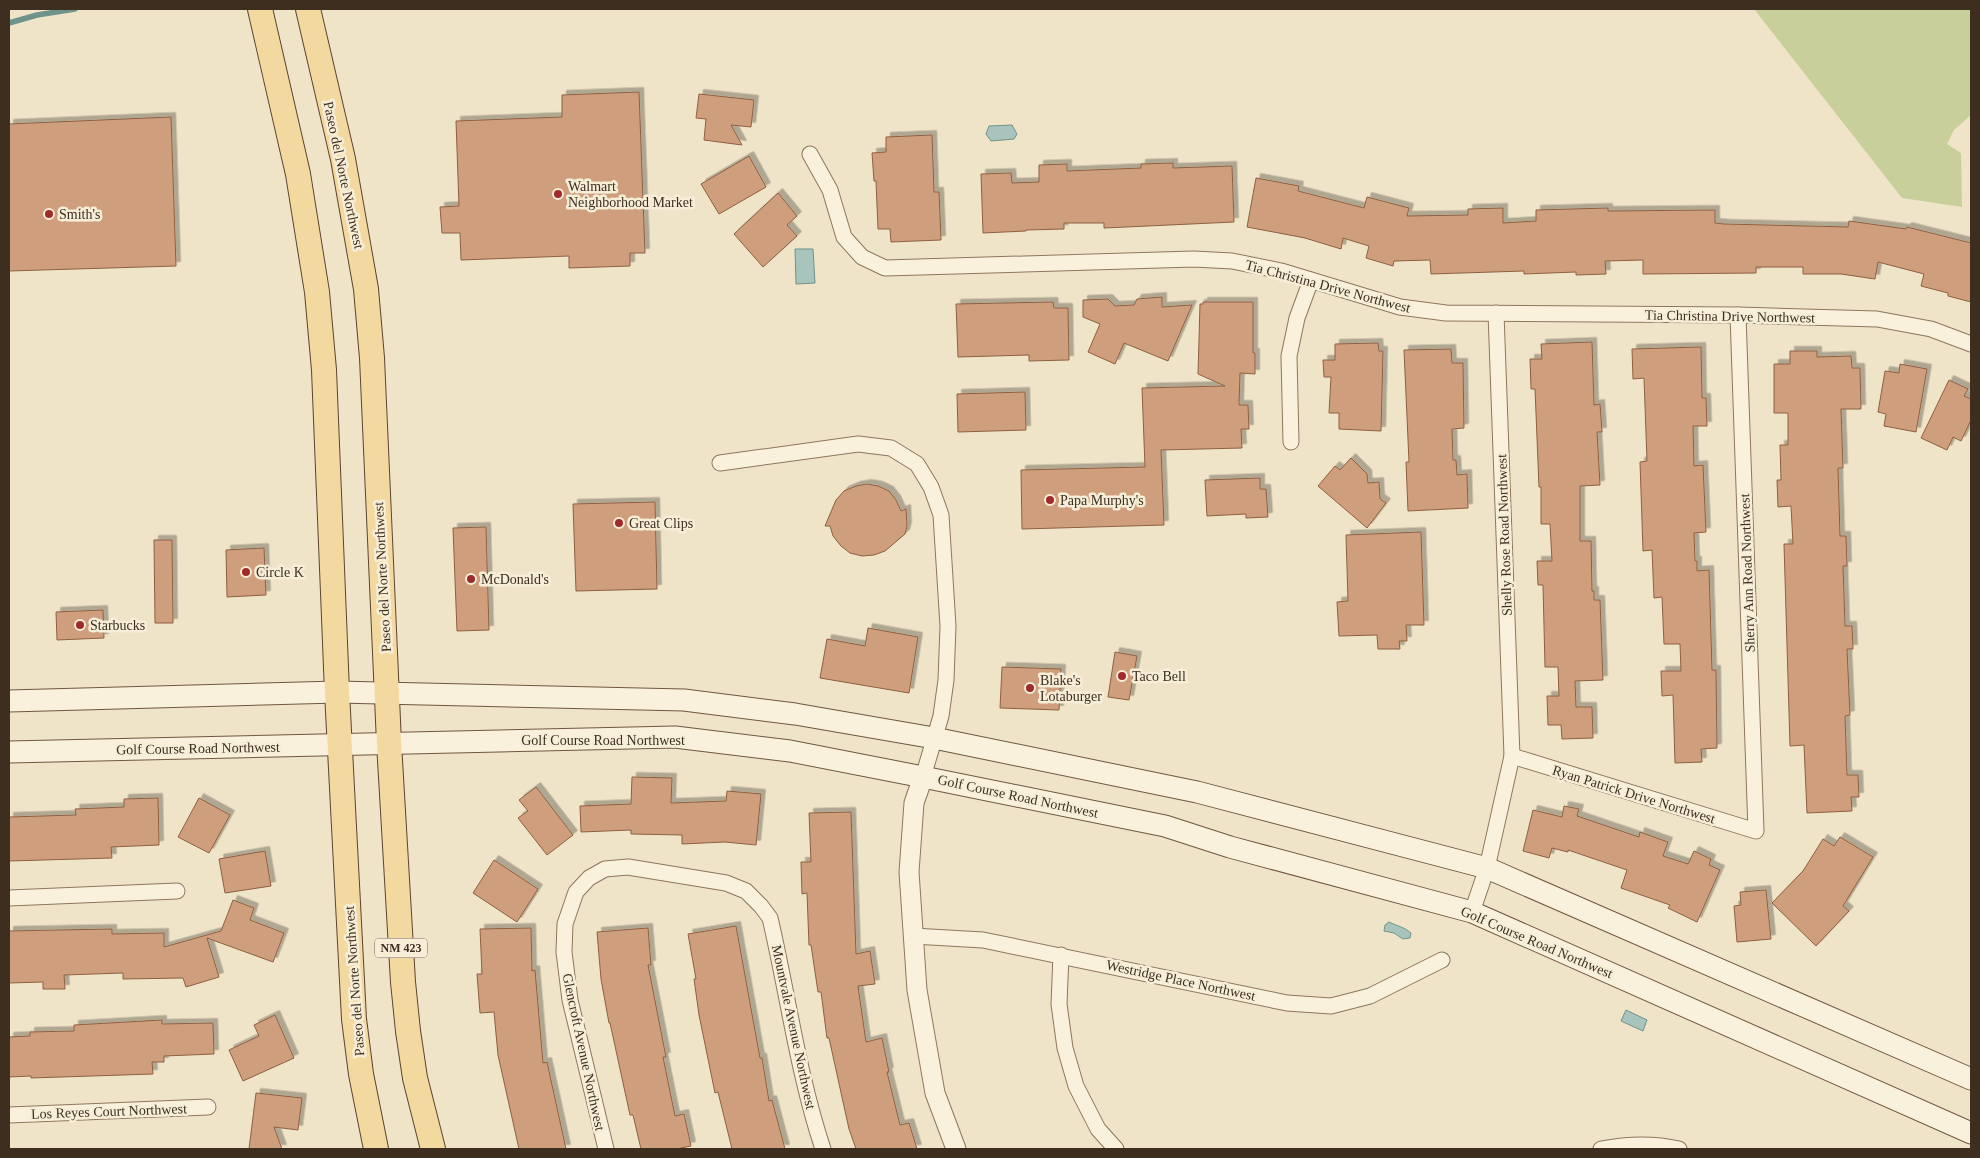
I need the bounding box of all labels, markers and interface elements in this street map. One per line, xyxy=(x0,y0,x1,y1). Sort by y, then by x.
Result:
street label: Paseo del Norte Northwest xyxy=(321,100,367,250)
place label: Walmart Neighborhood Market xyxy=(568,179,693,210)
marker: Walmart Neighborhood Market xyxy=(552,188,564,200)
place label: Smith's xyxy=(59,207,100,222)
marker: Smith's xyxy=(43,208,55,220)
street label: Tia Christina Drive Northwest xyxy=(1244,257,1412,316)
street label: Tia Christina Drive Northwest xyxy=(1645,308,1815,325)
street label: Shelly Rose Road Northwest xyxy=(1494,454,1515,616)
place label: Papa Murphy's xyxy=(1060,493,1144,508)
street label: Sherry Ann Road Northwest xyxy=(1737,493,1758,653)
marker: Papa Murphy's xyxy=(1044,494,1056,506)
street label: Paseo del Norte Northwest xyxy=(371,501,394,652)
place label: Great Clips xyxy=(629,516,693,531)
marker: Great Clips xyxy=(613,517,625,529)
place label: Circle K xyxy=(256,565,304,580)
marker: Circle K xyxy=(240,566,252,578)
place label: McDonald's xyxy=(481,572,549,587)
marker: McDonald's xyxy=(465,573,477,585)
place label: Starbucks xyxy=(90,618,145,633)
marker: Starbucks xyxy=(74,619,86,631)
place label: Taco Bell xyxy=(1132,669,1186,684)
marker: Taco Bell xyxy=(1116,670,1128,682)
place label: Blake's Lotaburger xyxy=(1040,673,1102,704)
marker: Blake's Lotaburger xyxy=(1024,682,1036,694)
street label: Golf Course Road Northwest xyxy=(521,733,685,748)
street label: Golf Course Road Northwest xyxy=(116,740,280,757)
street label: Ryan Patrick Drive Northwest xyxy=(1551,763,1717,826)
street label: Golf Course Road Northwest xyxy=(936,772,1100,821)
street label: Golf Course Road Northwest xyxy=(1459,904,1615,981)
street label: Paseo del Norte Northwest xyxy=(342,905,367,1057)
road number: NM 423 xyxy=(375,938,427,958)
street label: Mountvale Avenue Northwest xyxy=(769,944,818,1111)
street label: Westridge Place Northwest xyxy=(1105,957,1257,1004)
street label: Glencroft Avenue Northwest xyxy=(559,972,608,1132)
street label: Los Reyes Court Northwest xyxy=(31,1101,187,1122)

